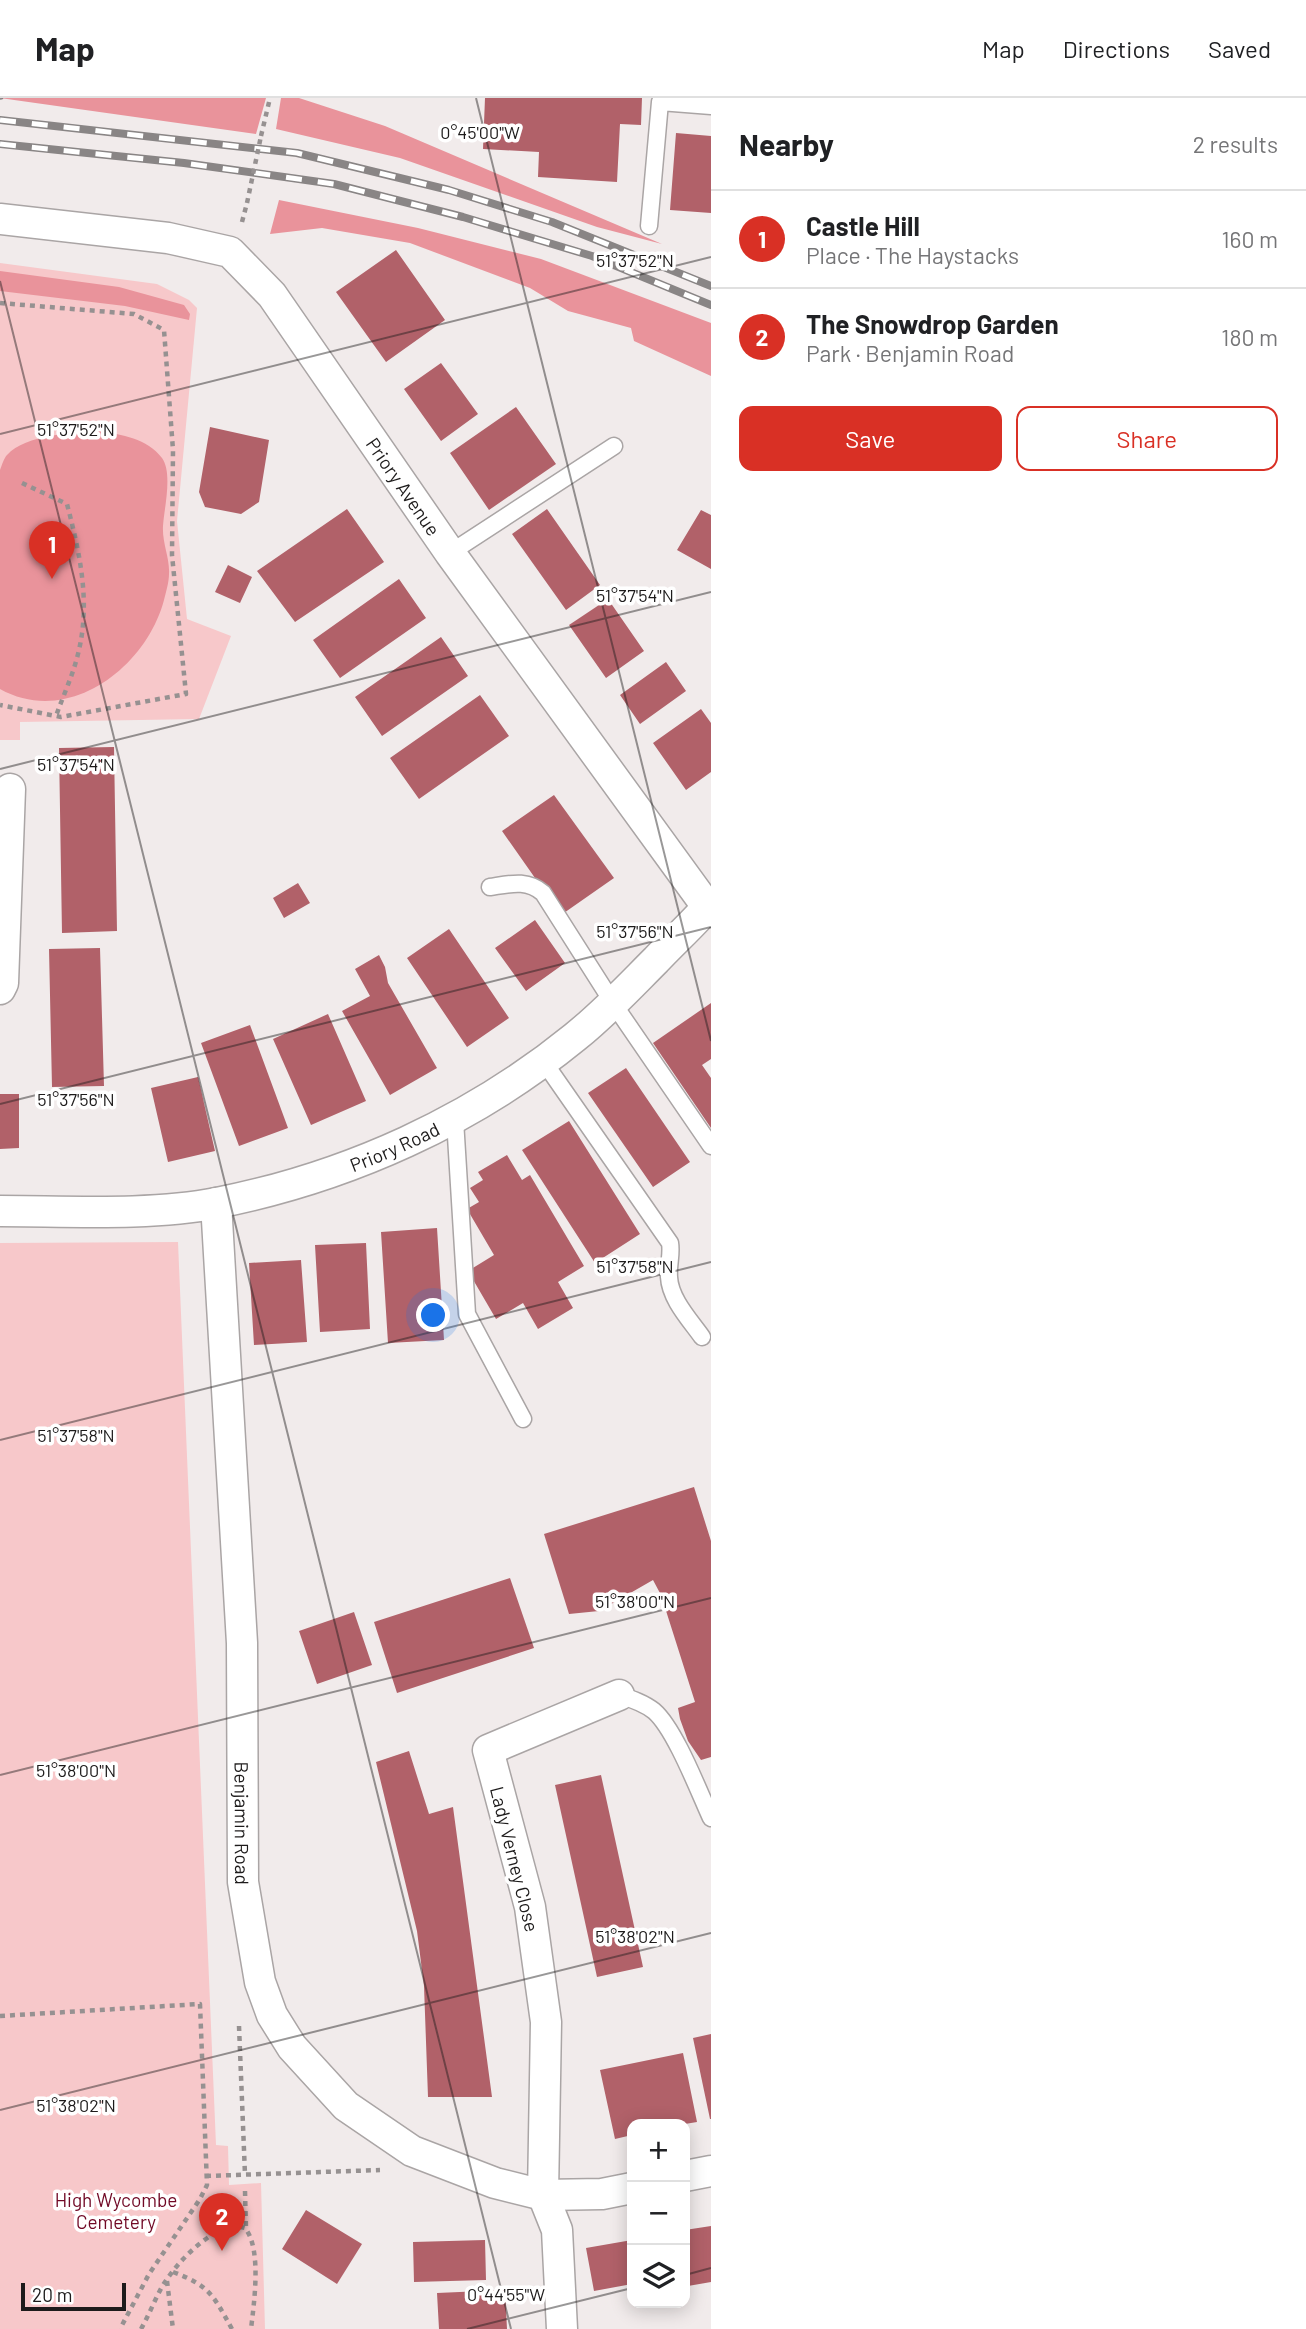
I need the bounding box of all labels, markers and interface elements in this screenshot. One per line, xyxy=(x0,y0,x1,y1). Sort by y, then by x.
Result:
text: Map xyxy=(35,28,95,68)
text: Map xyxy=(982,34,1025,63)
text: Directions xyxy=(1063,34,1170,63)
text: Saved xyxy=(1208,34,1271,63)
text: 0°45'00"W xyxy=(440,121,520,143)
text: Nearby xyxy=(739,126,834,162)
text: 2 results xyxy=(1193,130,1278,158)
text: Castle Hill xyxy=(806,210,920,241)
text: 1 xyxy=(758,225,766,253)
text: 160 m xyxy=(1221,225,1278,253)
text: Place · The Haystacks xyxy=(806,241,1019,269)
text: 51°37'52"N xyxy=(596,249,674,271)
text: The Snowdrop Garden xyxy=(806,308,1059,339)
text: 2 xyxy=(756,323,768,351)
text: 180 m xyxy=(1221,323,1278,351)
text: Park · Benjamin Road xyxy=(806,339,1014,367)
button: Save xyxy=(739,406,1002,471)
button: Share xyxy=(1016,406,1278,471)
text: 51°37'52"N xyxy=(37,418,115,440)
street label: Priory Avenue xyxy=(362,433,446,540)
pin: 1 xyxy=(29,521,75,579)
text: 51°37'54"N xyxy=(596,584,674,606)
text: 51°37'54"N xyxy=(37,753,115,775)
text: 51°37'56"N xyxy=(596,920,674,942)
text: 51°37'56"N xyxy=(37,1088,115,1110)
street label: Priory Road xyxy=(346,1116,443,1176)
text: 51°37'58"N xyxy=(596,1255,674,1277)
your location xyxy=(416,1298,450,1332)
text: 51°37'58"N xyxy=(37,1424,115,1446)
text: 51°38'00"N xyxy=(595,1590,675,1612)
text: 51°38'00"N xyxy=(36,1759,116,1781)
street label: Benjamin Road xyxy=(231,1762,255,1885)
street label: Lady Verney Close xyxy=(486,1784,544,1934)
text: 51°38'02"N xyxy=(595,1925,675,1947)
text: 51°38'02"N xyxy=(36,2094,116,2116)
map controls xyxy=(627,2119,690,2308)
button: + xyxy=(627,2119,690,2182)
button: − xyxy=(627,2182,690,2245)
park label: High Wycombe Cemetery xyxy=(55,2188,177,2233)
pin: 2 xyxy=(199,2193,245,2251)
button: layers xyxy=(627,2245,690,2308)
scale bar xyxy=(21,2280,126,2312)
text: 20 m xyxy=(32,2283,72,2306)
text: 0°44'55"W xyxy=(467,2283,545,2305)

